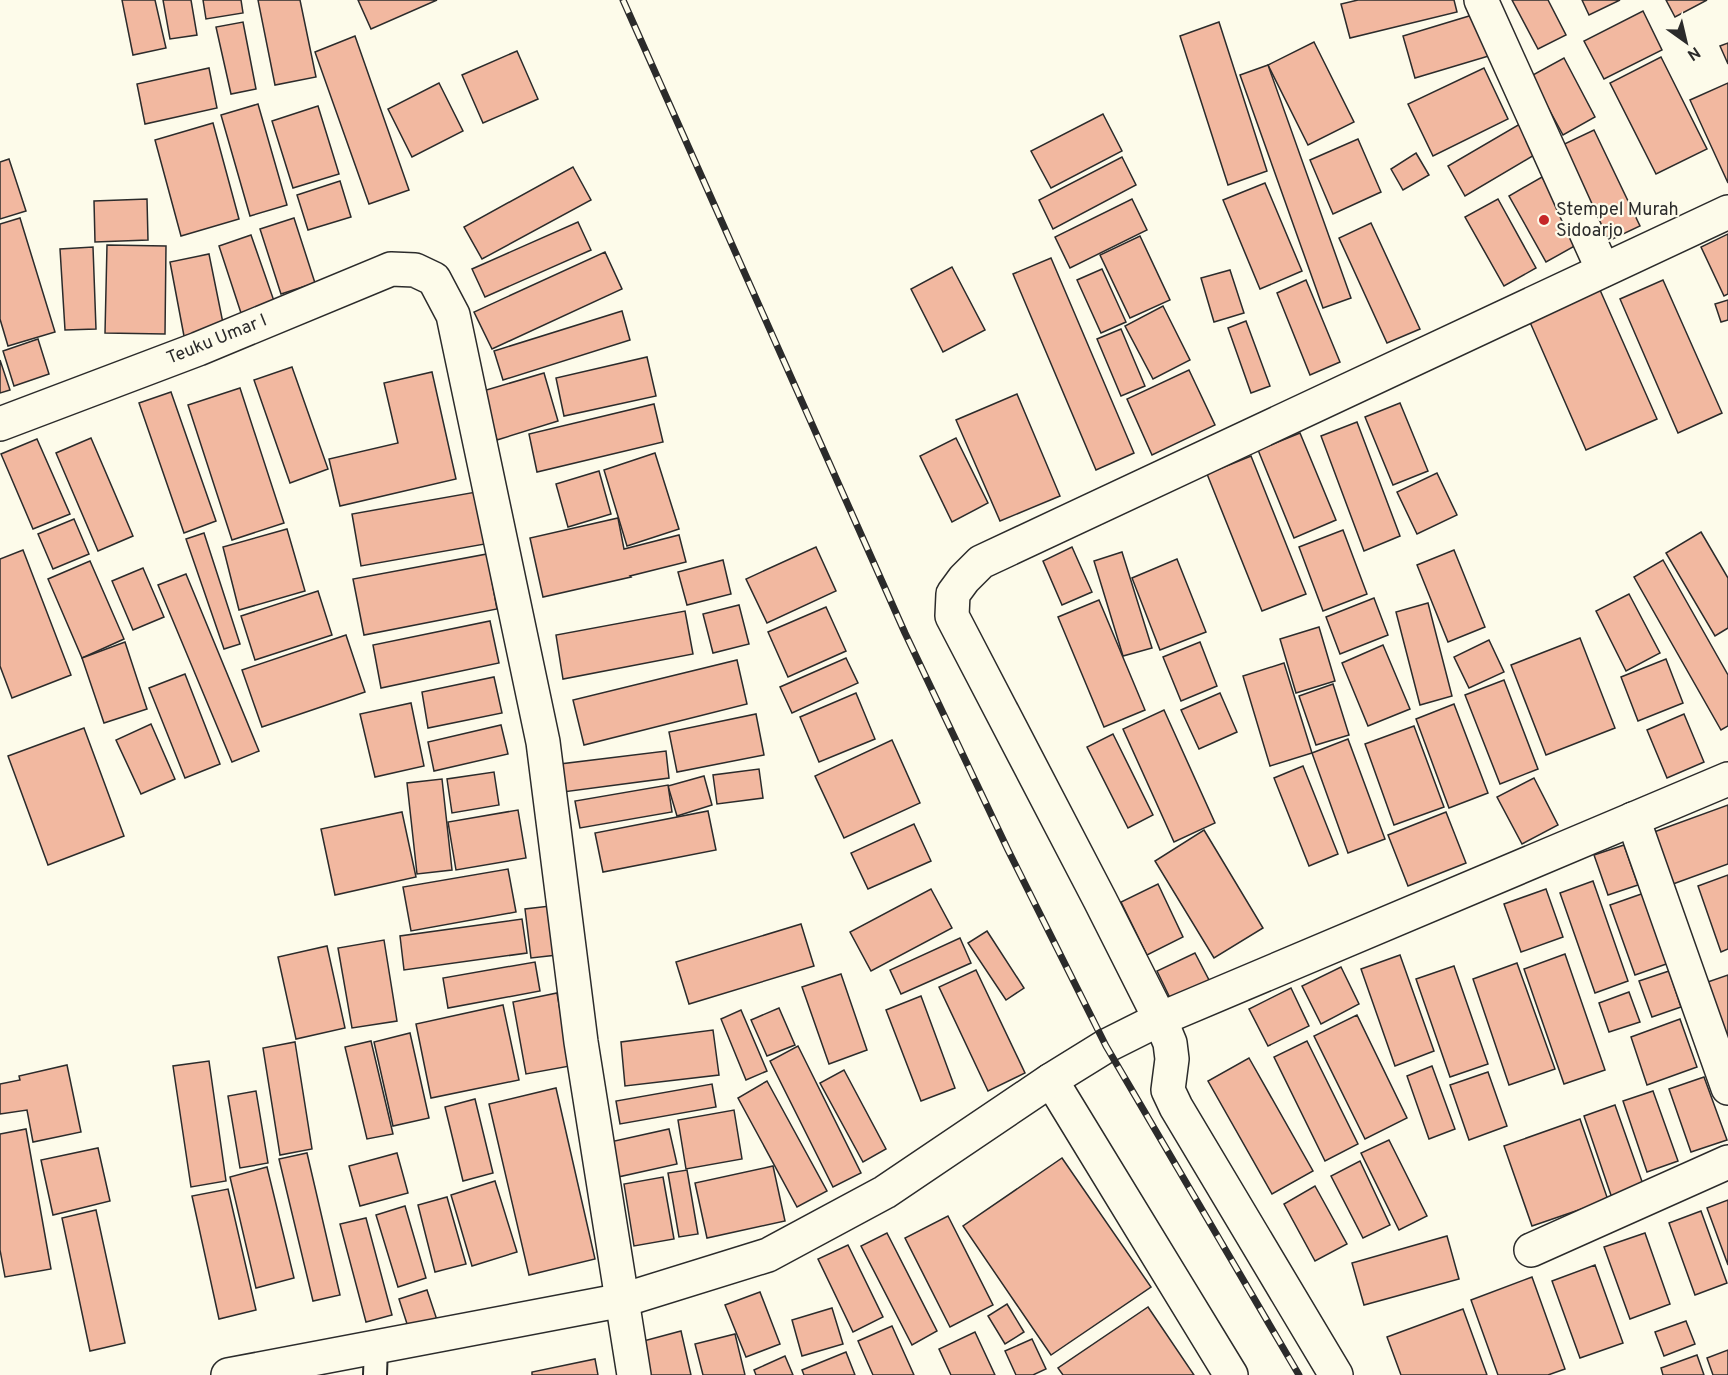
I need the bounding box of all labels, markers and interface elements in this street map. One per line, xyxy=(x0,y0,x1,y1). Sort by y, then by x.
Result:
north arrow xyxy=(1656,12,1716,72)
text: N xyxy=(1683,41,1704,64)
place label: Stempel Murah Sidoarjo xyxy=(1556,199,1679,243)
marker: Stempel Murah Sidoarjo xyxy=(1537,213,1551,227)
street label: Teuku Umar I xyxy=(163,309,271,371)

